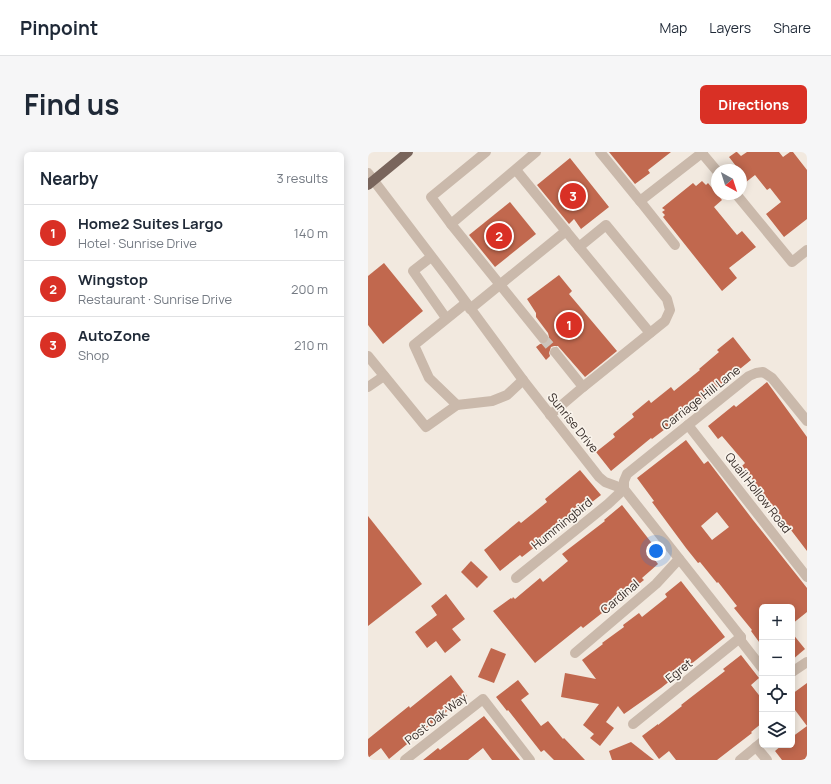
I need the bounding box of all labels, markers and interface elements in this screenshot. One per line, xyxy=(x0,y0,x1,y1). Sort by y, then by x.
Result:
text: Pinpoint xyxy=(20,15,98,41)
text: Map xyxy=(659,18,687,37)
text: Layers xyxy=(709,18,751,37)
text: Share xyxy=(773,18,811,37)
text: Find us xyxy=(24,85,119,123)
button: Directions xyxy=(700,85,807,124)
north arrow xyxy=(711,164,747,200)
text: Nearby xyxy=(40,167,98,190)
text: 3 results xyxy=(276,169,328,187)
pin: 3 xyxy=(560,181,586,211)
text: Home2 Suites Largo xyxy=(78,213,223,234)
pin: 2 xyxy=(486,221,512,251)
text: 1 xyxy=(50,224,56,242)
text: 140 m xyxy=(294,224,328,242)
text: Hotel · Sunrise Drive xyxy=(78,234,197,252)
text: Wingstop xyxy=(78,269,148,290)
text: 2 xyxy=(49,280,57,298)
text: 200 m xyxy=(291,280,328,298)
text: Restaurant · Sunrise Drive xyxy=(78,290,232,308)
pin: 1 xyxy=(556,310,582,340)
text: AutoZone xyxy=(78,325,150,346)
text: 3 xyxy=(49,336,57,354)
text: 210 m xyxy=(294,336,328,354)
text: Shop xyxy=(78,346,109,364)
street label: Carriage Hill Lane xyxy=(658,361,744,434)
street label: Sunrise Drive xyxy=(544,389,603,456)
street label: Quail Hollow Road xyxy=(721,449,795,537)
street label: Hummingbird xyxy=(528,494,596,553)
your location xyxy=(646,541,666,561)
street label: Cardinal xyxy=(597,575,643,618)
map controls xyxy=(759,604,795,748)
button: + xyxy=(759,604,795,640)
button: − xyxy=(759,640,795,676)
street label: Egret xyxy=(662,655,696,687)
button: locate xyxy=(759,676,795,712)
street label: Post Oak Way xyxy=(401,688,471,748)
button: layers xyxy=(759,712,795,748)

